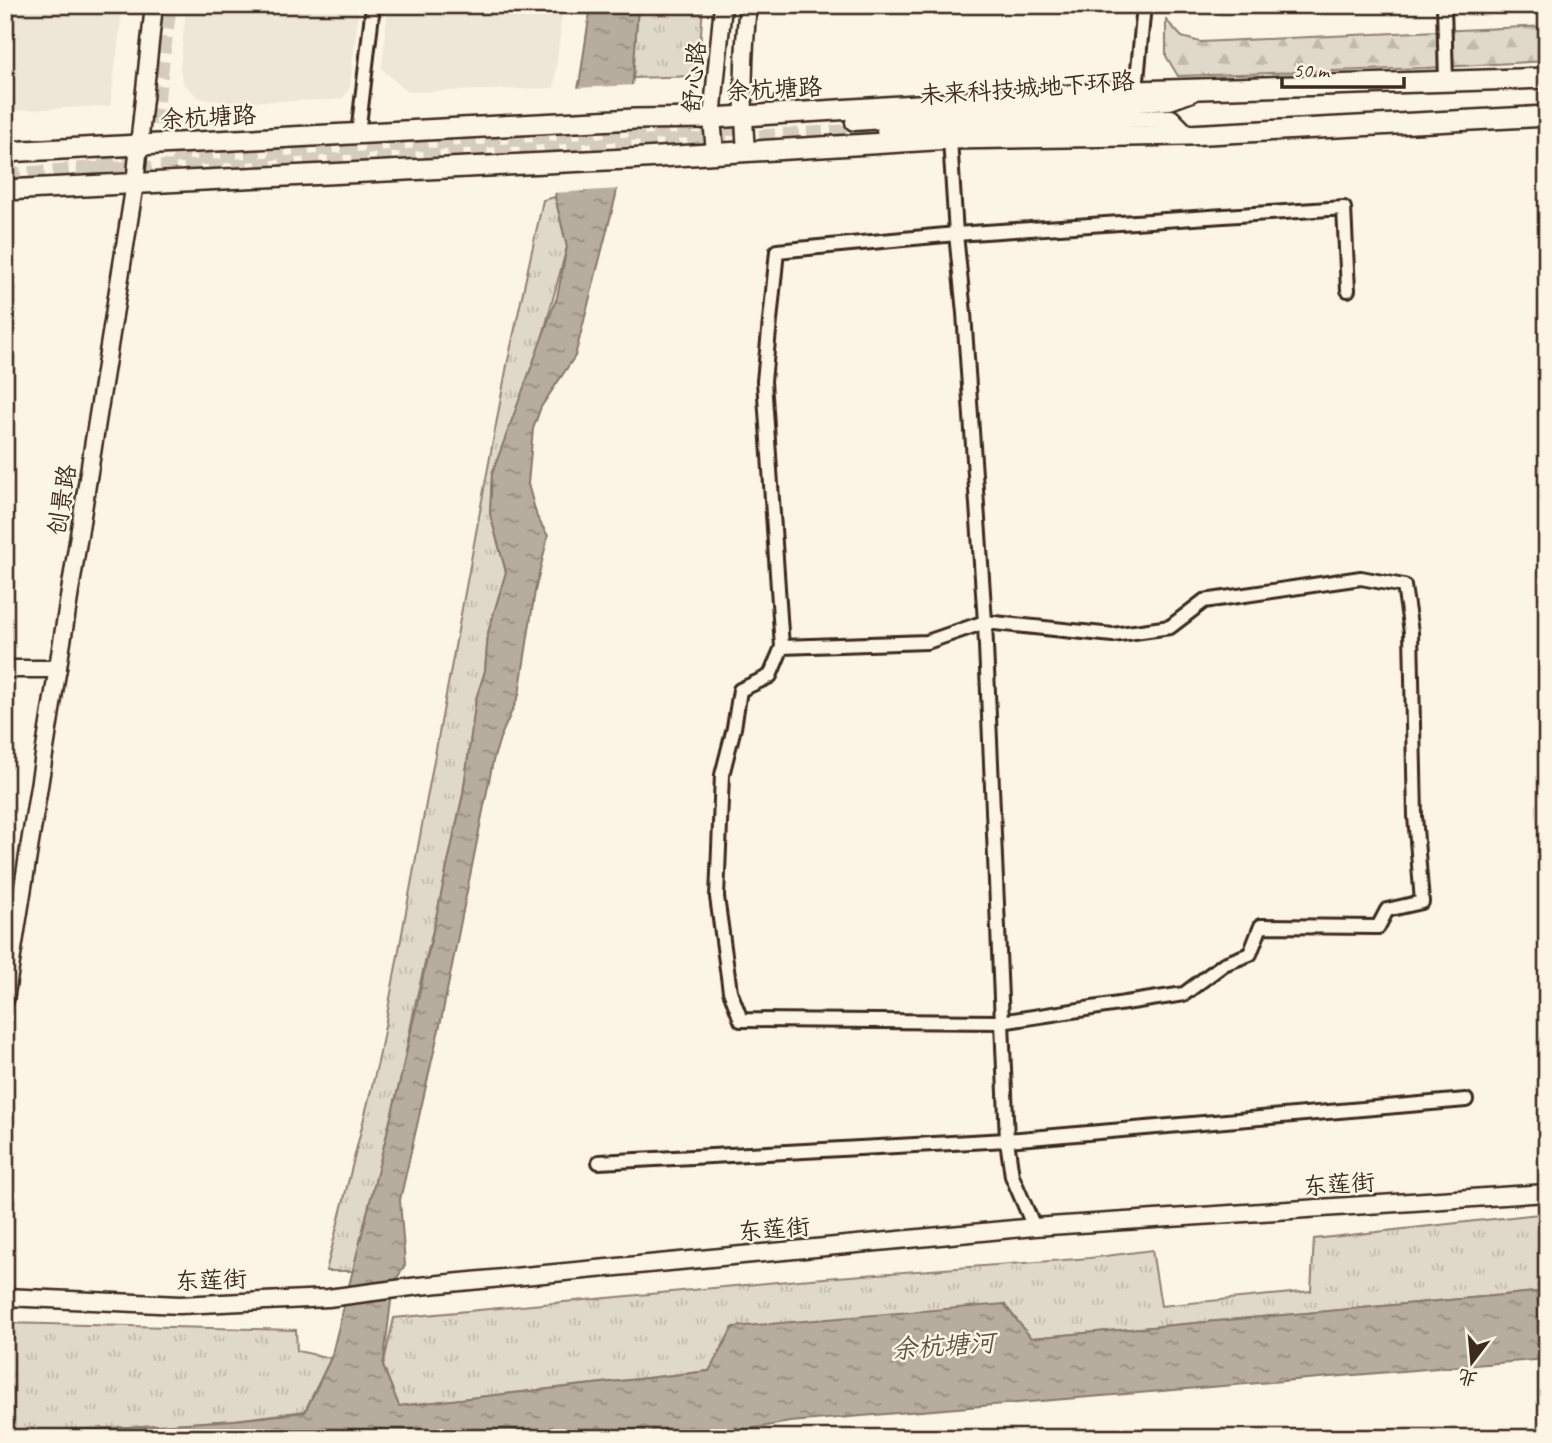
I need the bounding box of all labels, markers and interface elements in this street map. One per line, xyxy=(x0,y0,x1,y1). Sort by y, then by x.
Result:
street label: 舒心路 xyxy=(676,40,712,114)
scale bar xyxy=(1282,46,1405,90)
text: 50 m xyxy=(1293,57,1331,83)
street label: 未来科技城地下环路 xyxy=(918,66,1136,110)
street label: 余杭塘路 xyxy=(725,72,823,106)
street label: 余杭塘路 xyxy=(159,100,257,134)
street label: 创景路 xyxy=(42,462,82,538)
street label: 东莲街 xyxy=(1302,1167,1376,1201)
street label: 东莲街 xyxy=(737,1211,811,1247)
street label: 东莲街 xyxy=(174,1264,248,1296)
water label: 余杭塘河 xyxy=(890,1326,1000,1366)
north arrow xyxy=(1436,1328,1506,1398)
text: 北 xyxy=(1455,1363,1480,1392)

